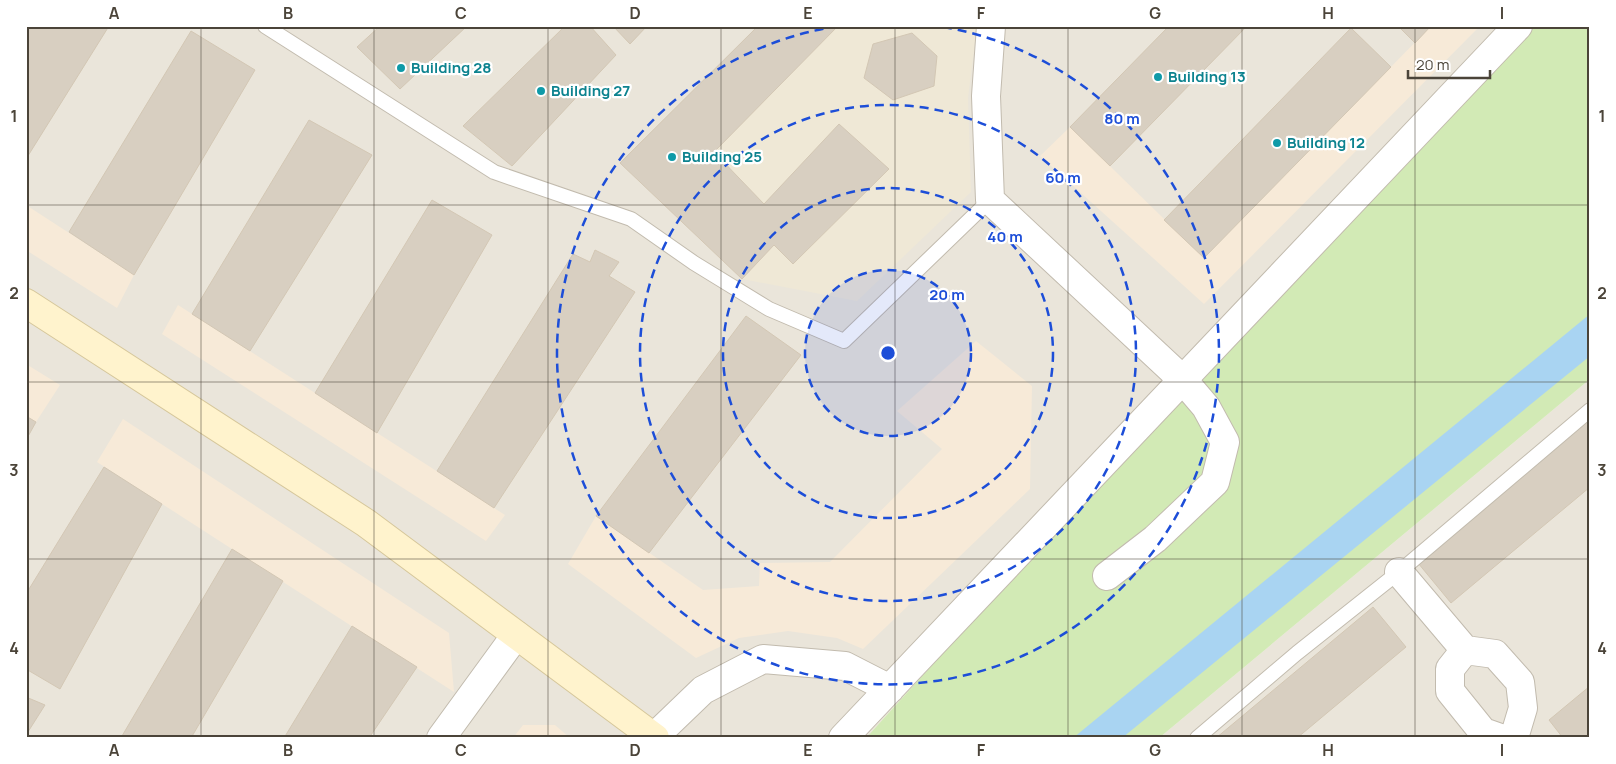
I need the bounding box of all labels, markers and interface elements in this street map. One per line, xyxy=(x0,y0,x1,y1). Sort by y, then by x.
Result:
text: A xyxy=(109,2,120,24)
text: B xyxy=(283,2,293,24)
text: C xyxy=(455,2,467,24)
text: D xyxy=(629,2,641,24)
text: E xyxy=(803,2,813,24)
text: F xyxy=(977,2,986,24)
text: G xyxy=(1149,2,1161,24)
text: H xyxy=(1322,2,1334,24)
text: I xyxy=(1500,2,1504,24)
scale bar xyxy=(1408,48,1491,80)
text: 20 m xyxy=(1416,54,1449,75)
place label: Building 28 xyxy=(411,57,491,78)
marker: Building 28 xyxy=(395,62,407,74)
place label: Building 13 xyxy=(1168,66,1246,87)
marker: Building 13 xyxy=(1152,71,1164,83)
place label: Building 27 xyxy=(551,80,630,101)
marker: Building 27 xyxy=(535,85,547,97)
text: 1 xyxy=(10,105,18,127)
text: 1 xyxy=(1598,105,1606,127)
text: 80 m xyxy=(1104,108,1140,129)
place label: Building 12 xyxy=(1287,132,1365,153)
marker: Building 12 xyxy=(1271,137,1283,149)
place label: Building 25 xyxy=(682,146,762,167)
marker: Building 25 xyxy=(666,151,678,163)
text: 60 m xyxy=(1045,167,1081,188)
text: 40 m xyxy=(987,226,1023,247)
text: 2 xyxy=(9,282,19,304)
text: 2 xyxy=(1597,282,1607,304)
text: 20 m xyxy=(929,284,965,305)
centre of rings xyxy=(879,344,897,362)
text: 3 xyxy=(9,459,19,481)
text: 3 xyxy=(1597,459,1607,481)
text: 4 xyxy=(9,637,19,659)
text: 4 xyxy=(1597,637,1607,659)
text: A xyxy=(109,739,120,761)
text: B xyxy=(283,739,293,761)
text: C xyxy=(455,739,467,761)
text: D xyxy=(629,739,641,761)
text: E xyxy=(803,739,813,761)
text: F xyxy=(977,739,986,761)
text: G xyxy=(1149,739,1161,761)
text: H xyxy=(1322,739,1334,761)
text: I xyxy=(1500,739,1504,761)

